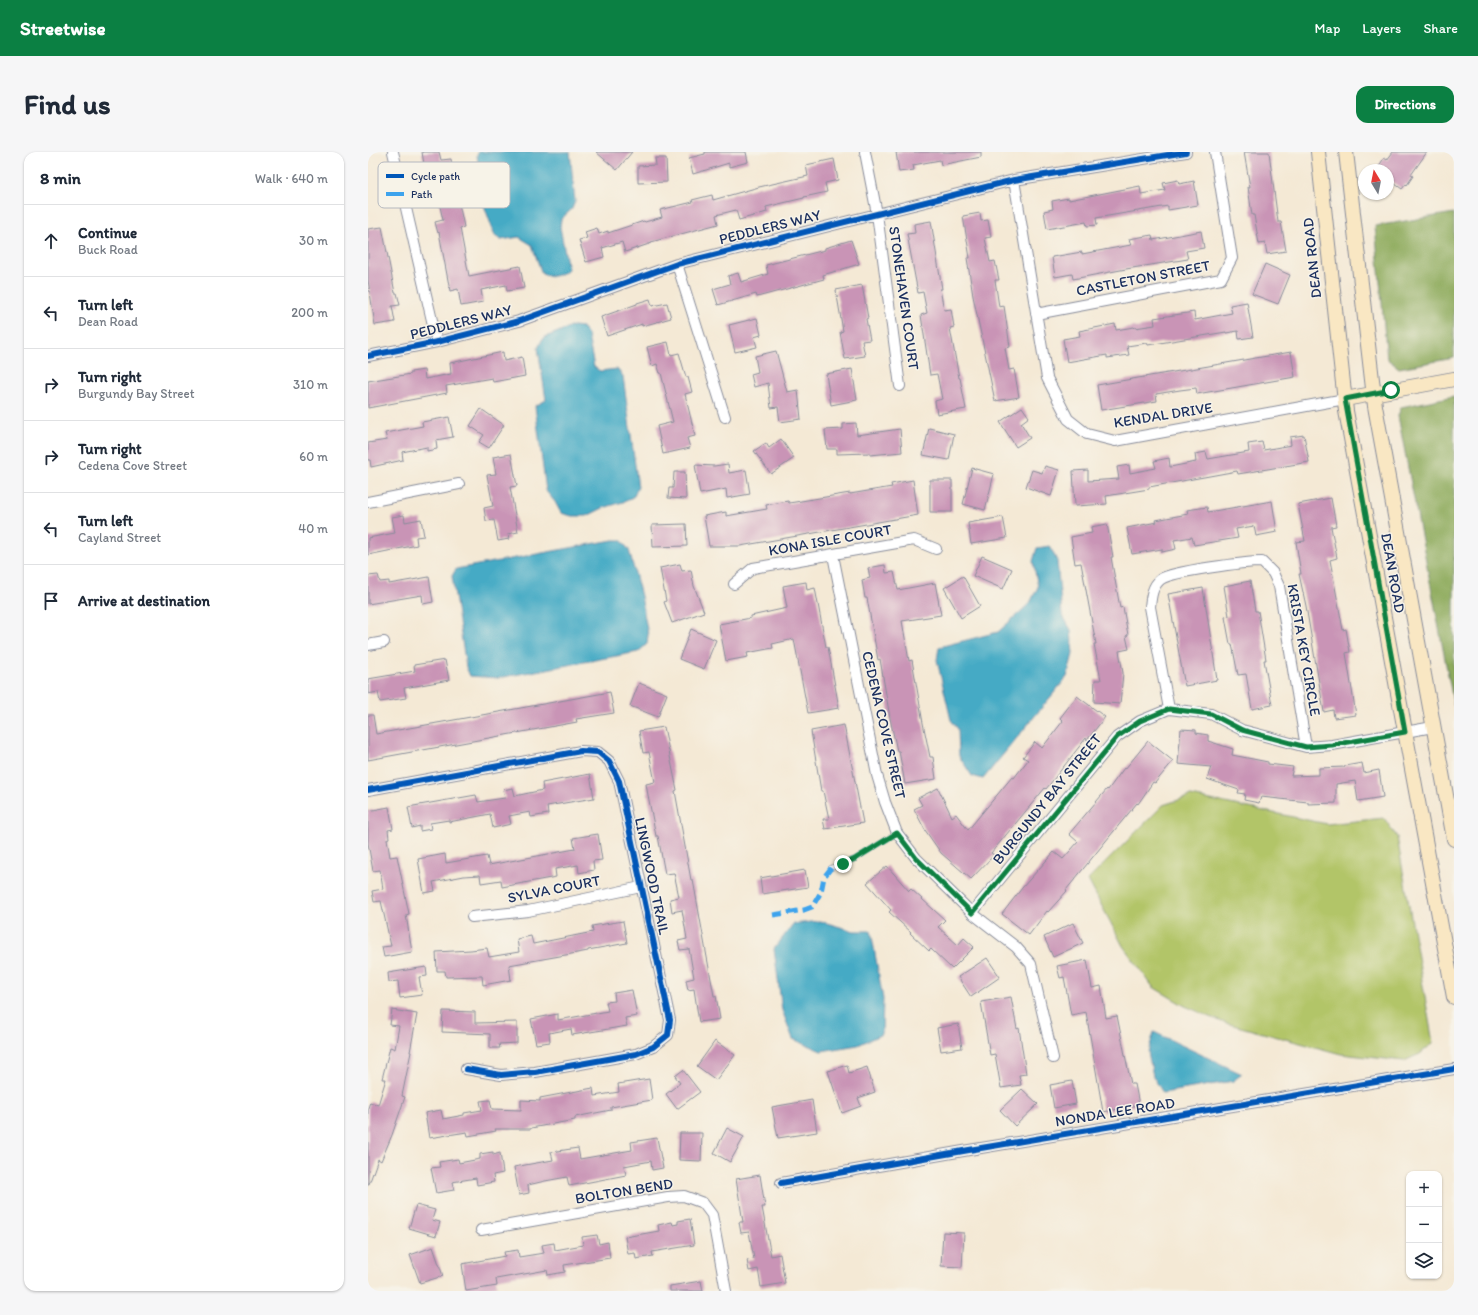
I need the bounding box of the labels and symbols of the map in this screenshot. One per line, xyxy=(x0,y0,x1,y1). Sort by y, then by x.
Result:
legend xyxy=(378,162,510,208)
north arrow xyxy=(1358,164,1394,200)
text: Cycle path xyxy=(411,170,460,183)
text: Path xyxy=(411,188,433,201)
street label: PEDDLERS WAY xyxy=(717,206,823,248)
street label: DEAN ROAD xyxy=(1299,217,1325,299)
street label: STONEHAVEN COURT xyxy=(885,225,923,372)
street label: CASTLETON STREET xyxy=(1075,256,1212,300)
street label: PEDDLERS WAY xyxy=(408,301,514,343)
route start xyxy=(1382,381,1400,399)
street label: KENDAL DRIVE xyxy=(1112,398,1214,432)
street label: KONA ISLE COURT xyxy=(767,520,894,560)
street label: DEAN ROAD xyxy=(1377,532,1409,614)
street label: KRISTA KEY CIRCLE xyxy=(1283,582,1325,718)
street label: CEDENA COVE STREET xyxy=(858,649,910,801)
street label: BURGUNDY BAY STREET xyxy=(989,729,1106,868)
street label: LINGWOOD TRAIL xyxy=(631,816,673,937)
route end xyxy=(834,855,852,873)
street label: SYLVA COURT xyxy=(506,871,602,907)
street label: NONDA LEE ROAD xyxy=(1054,1094,1176,1130)
street label: BOLTON BEND xyxy=(574,1174,674,1208)

